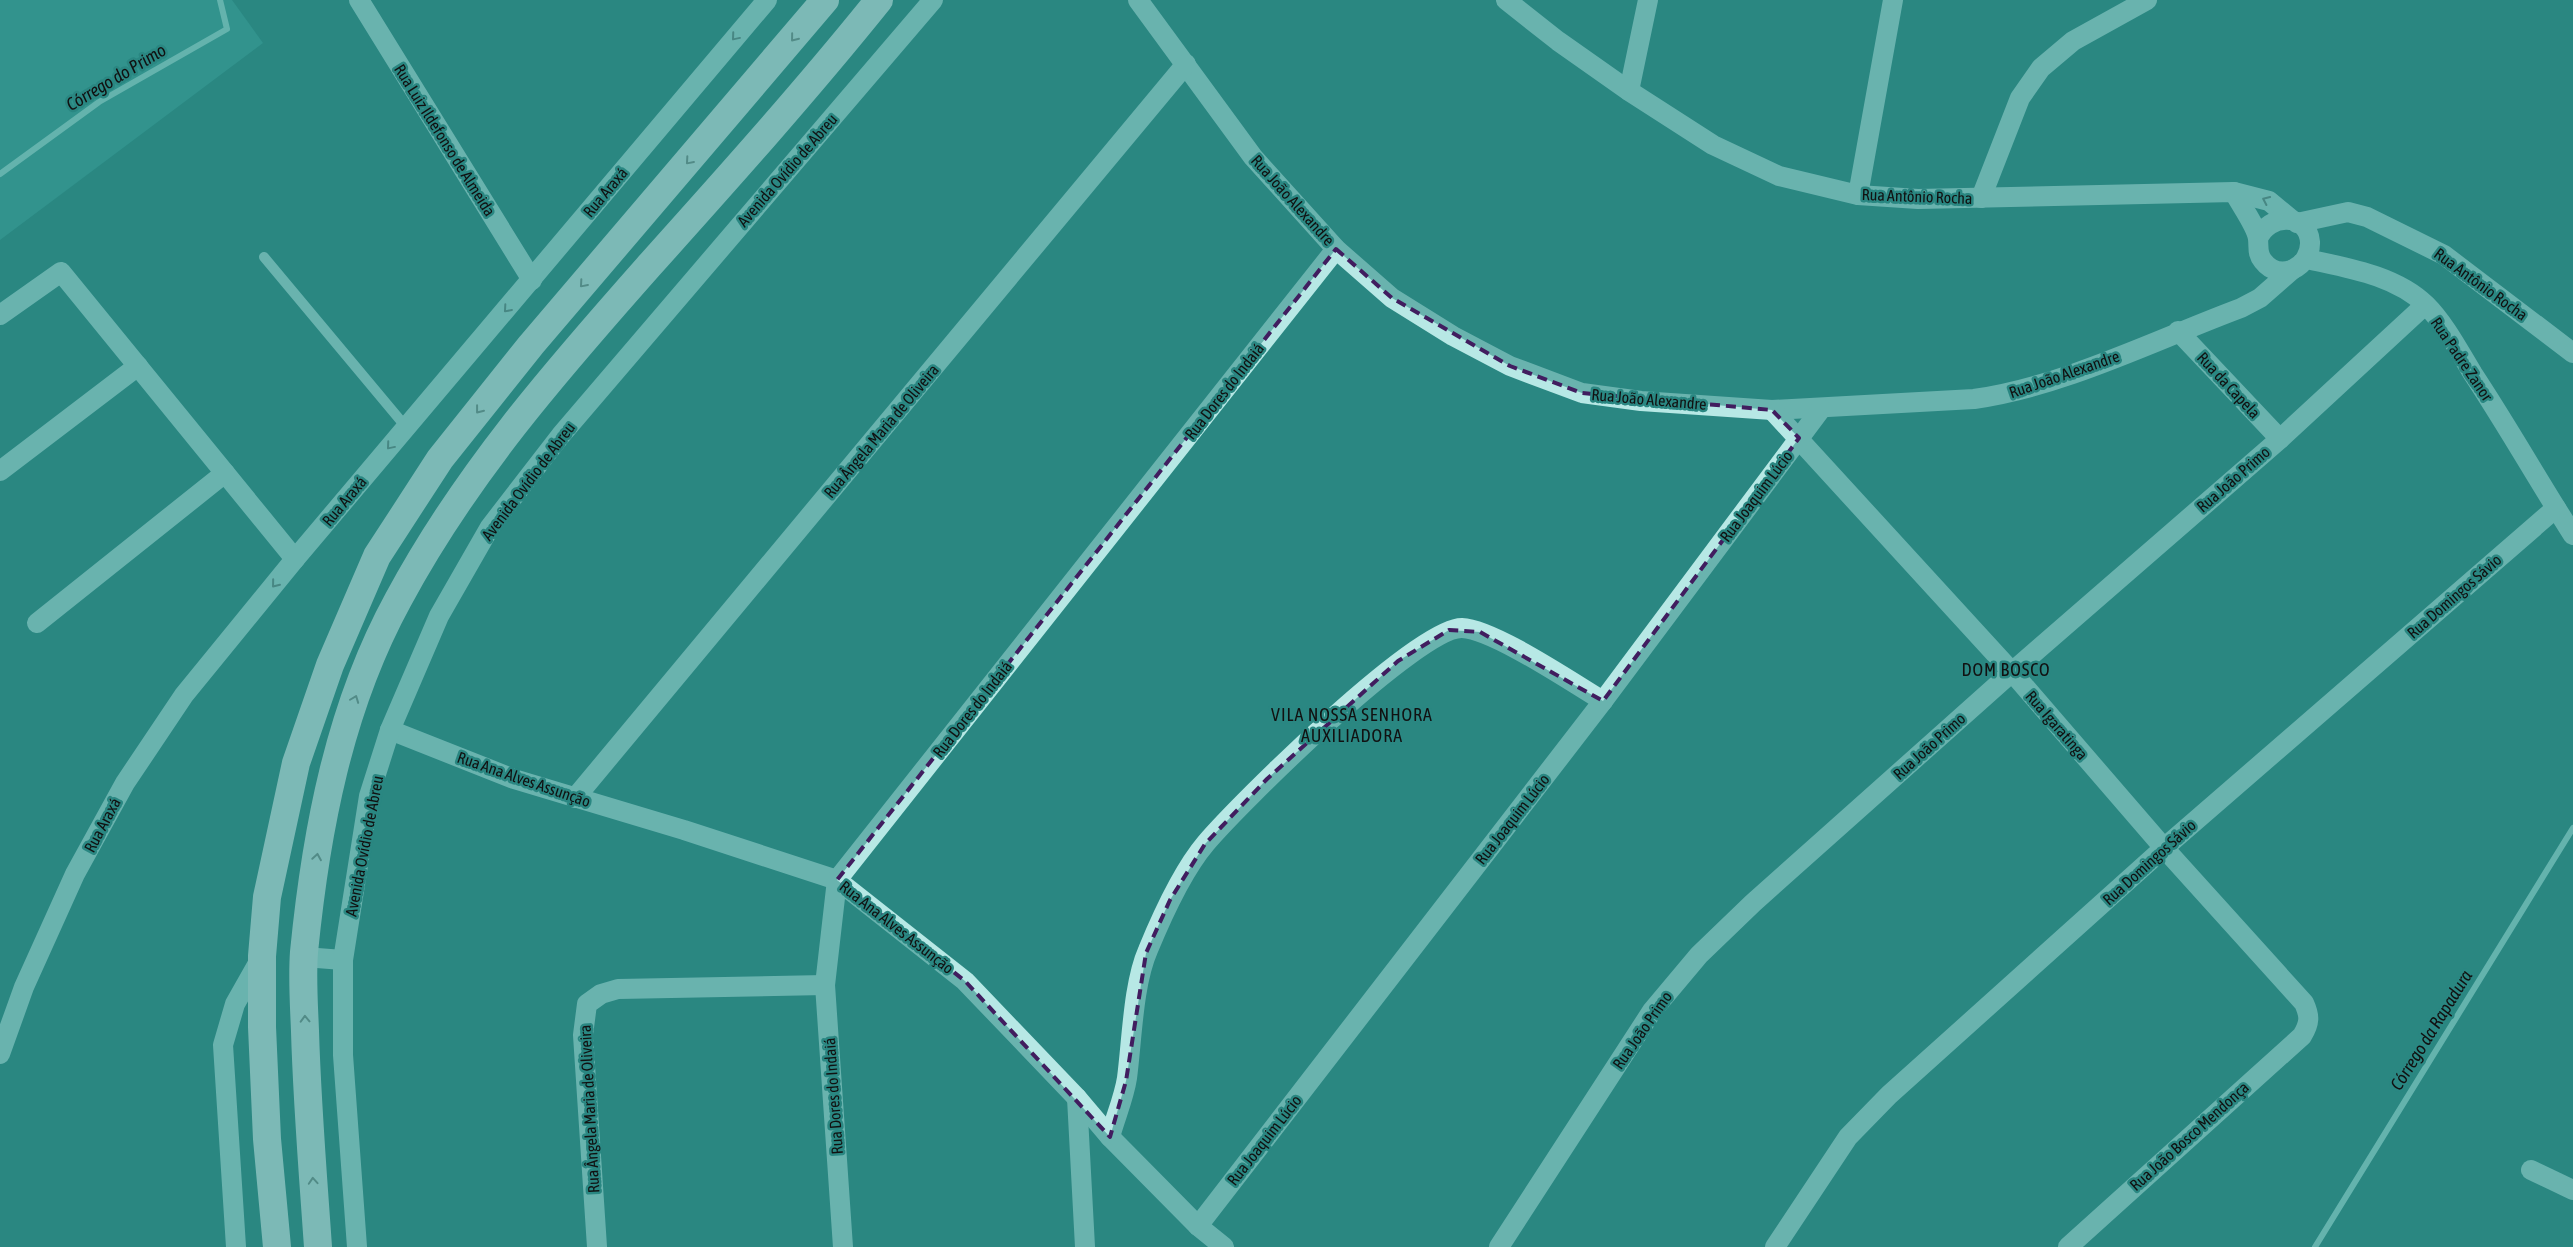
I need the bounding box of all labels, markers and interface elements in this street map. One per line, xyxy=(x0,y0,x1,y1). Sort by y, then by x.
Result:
one-way arrow xyxy=(732,32,741,41)
one-way arrow xyxy=(792,32,800,41)
water label: Córrego do Primo xyxy=(62,39,170,115)
street label: Rua Luiz Ildefonso de Almeida xyxy=(391,61,499,219)
street label: Avenida Ovídio de Abreu xyxy=(733,110,841,230)
street label: Rua João Alexandre xyxy=(1248,151,1338,249)
one-way arrow xyxy=(685,156,694,165)
street label: Rua Araxá xyxy=(579,164,631,220)
street label: Rua Antônio Rocha xyxy=(1861,185,1973,207)
one-way arrow xyxy=(2262,197,2271,207)
street label: Rua Antônio Rocha xyxy=(2431,244,2531,324)
one-way arrow xyxy=(579,279,588,288)
one-way arrow xyxy=(504,303,512,312)
street label: Rua Padre Zanor xyxy=(2427,314,2497,404)
street label: Rua Dores do Indaiá xyxy=(1181,339,1267,443)
street label: Rua João Alexandre xyxy=(2007,347,2121,401)
street label: Rua da Capela xyxy=(2193,348,2264,422)
street label: Rua Ângela Maria de Oliveira xyxy=(820,361,943,502)
street label: Rua João Alexandre xyxy=(1591,385,1707,413)
one-way arrow xyxy=(476,404,485,413)
street label: Avenida Ovídio de Abreu xyxy=(478,418,578,544)
one-way arrow xyxy=(387,440,395,449)
street label: Rua João Primo xyxy=(2193,443,2273,515)
street label: Rua Joaquim Lúcio xyxy=(1716,447,1797,546)
street label: Rua Araxá xyxy=(318,473,370,529)
street label: Rua Domingos Sávio xyxy=(2403,550,2505,642)
one-way arrow xyxy=(272,578,280,587)
street label: Rua Dores do Indaiá xyxy=(929,657,1015,761)
district label: DOM BOSCO xyxy=(1962,659,2050,680)
street label: Rua Igaratinga xyxy=(2021,687,2092,764)
one-way arrow xyxy=(349,696,359,704)
district label: VILA NOSSA SENHORA AUXILIADORA xyxy=(1271,704,1433,746)
street label: Rua João Primo xyxy=(1889,709,1969,783)
street label: Rua Ana Alves Assunção xyxy=(455,748,593,811)
street label: Rua Joaquim Lúcio xyxy=(1471,770,1553,868)
street label: Avenida Ovídio de Abreu xyxy=(342,774,386,918)
street label: Rua Araxá xyxy=(80,795,124,855)
street label: Rua Domingos Sávio xyxy=(2099,816,2200,909)
one-way arrow xyxy=(311,853,321,861)
street label: Rua Ana Alves Assunção xyxy=(836,877,958,978)
water label: Córrego da Rapadura xyxy=(2386,966,2477,1094)
street label: Rua João Primo xyxy=(1609,988,1675,1072)
one-way arrow xyxy=(300,1014,310,1022)
street label: Rua Ângela Maria de Oliveira xyxy=(576,1024,603,1194)
street label: Rua Dores do Indaiá xyxy=(820,1037,846,1155)
street label: Rua João Bosco Mendonça xyxy=(2126,1078,2253,1195)
street label: Rua Joaquim Lúcio xyxy=(1223,1091,1305,1189)
one-way arrow xyxy=(308,1177,319,1185)

